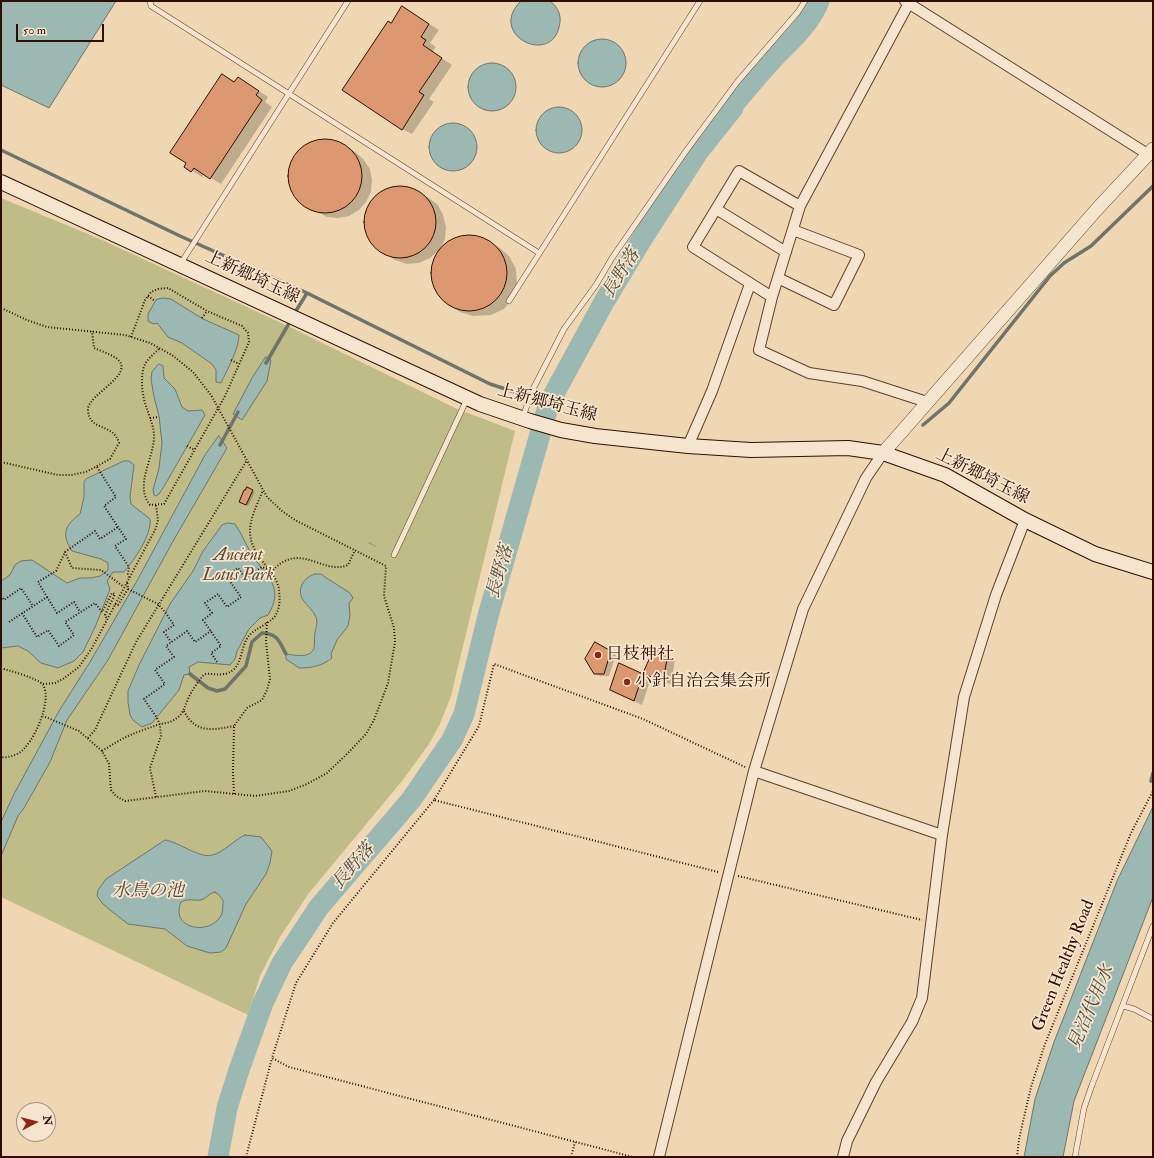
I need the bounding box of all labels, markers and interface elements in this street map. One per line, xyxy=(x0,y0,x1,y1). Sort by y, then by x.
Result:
scale bar xyxy=(18,16,106,42)
text: 50 m xyxy=(23,23,46,38)
water label: 長野落 xyxy=(599,245,645,303)
street label: 上新郷埼玉線 xyxy=(201,247,303,309)
street label: 上新郷埼玉線 xyxy=(495,381,599,427)
street label: 上新郷埼玉線 xyxy=(932,445,1032,509)
water label: 長野落 xyxy=(483,543,519,601)
park label: Ancient Lotus Park xyxy=(203,546,273,586)
place label: 日枝神社 xyxy=(606,645,674,665)
marker: 日枝神社 xyxy=(593,650,603,660)
place label: 小針自治会集会所 xyxy=(635,672,771,692)
marker: 小針自治会集会所 xyxy=(622,677,632,687)
water label: 長野落 xyxy=(328,840,380,894)
water label: 水鳥の池 xyxy=(112,881,184,903)
street label: Green Healthy Road xyxy=(1028,897,1100,1035)
water label: 見沼代用水 xyxy=(1064,962,1120,1054)
north arrow xyxy=(16,1102,56,1142)
text: N xyxy=(40,1115,54,1126)

